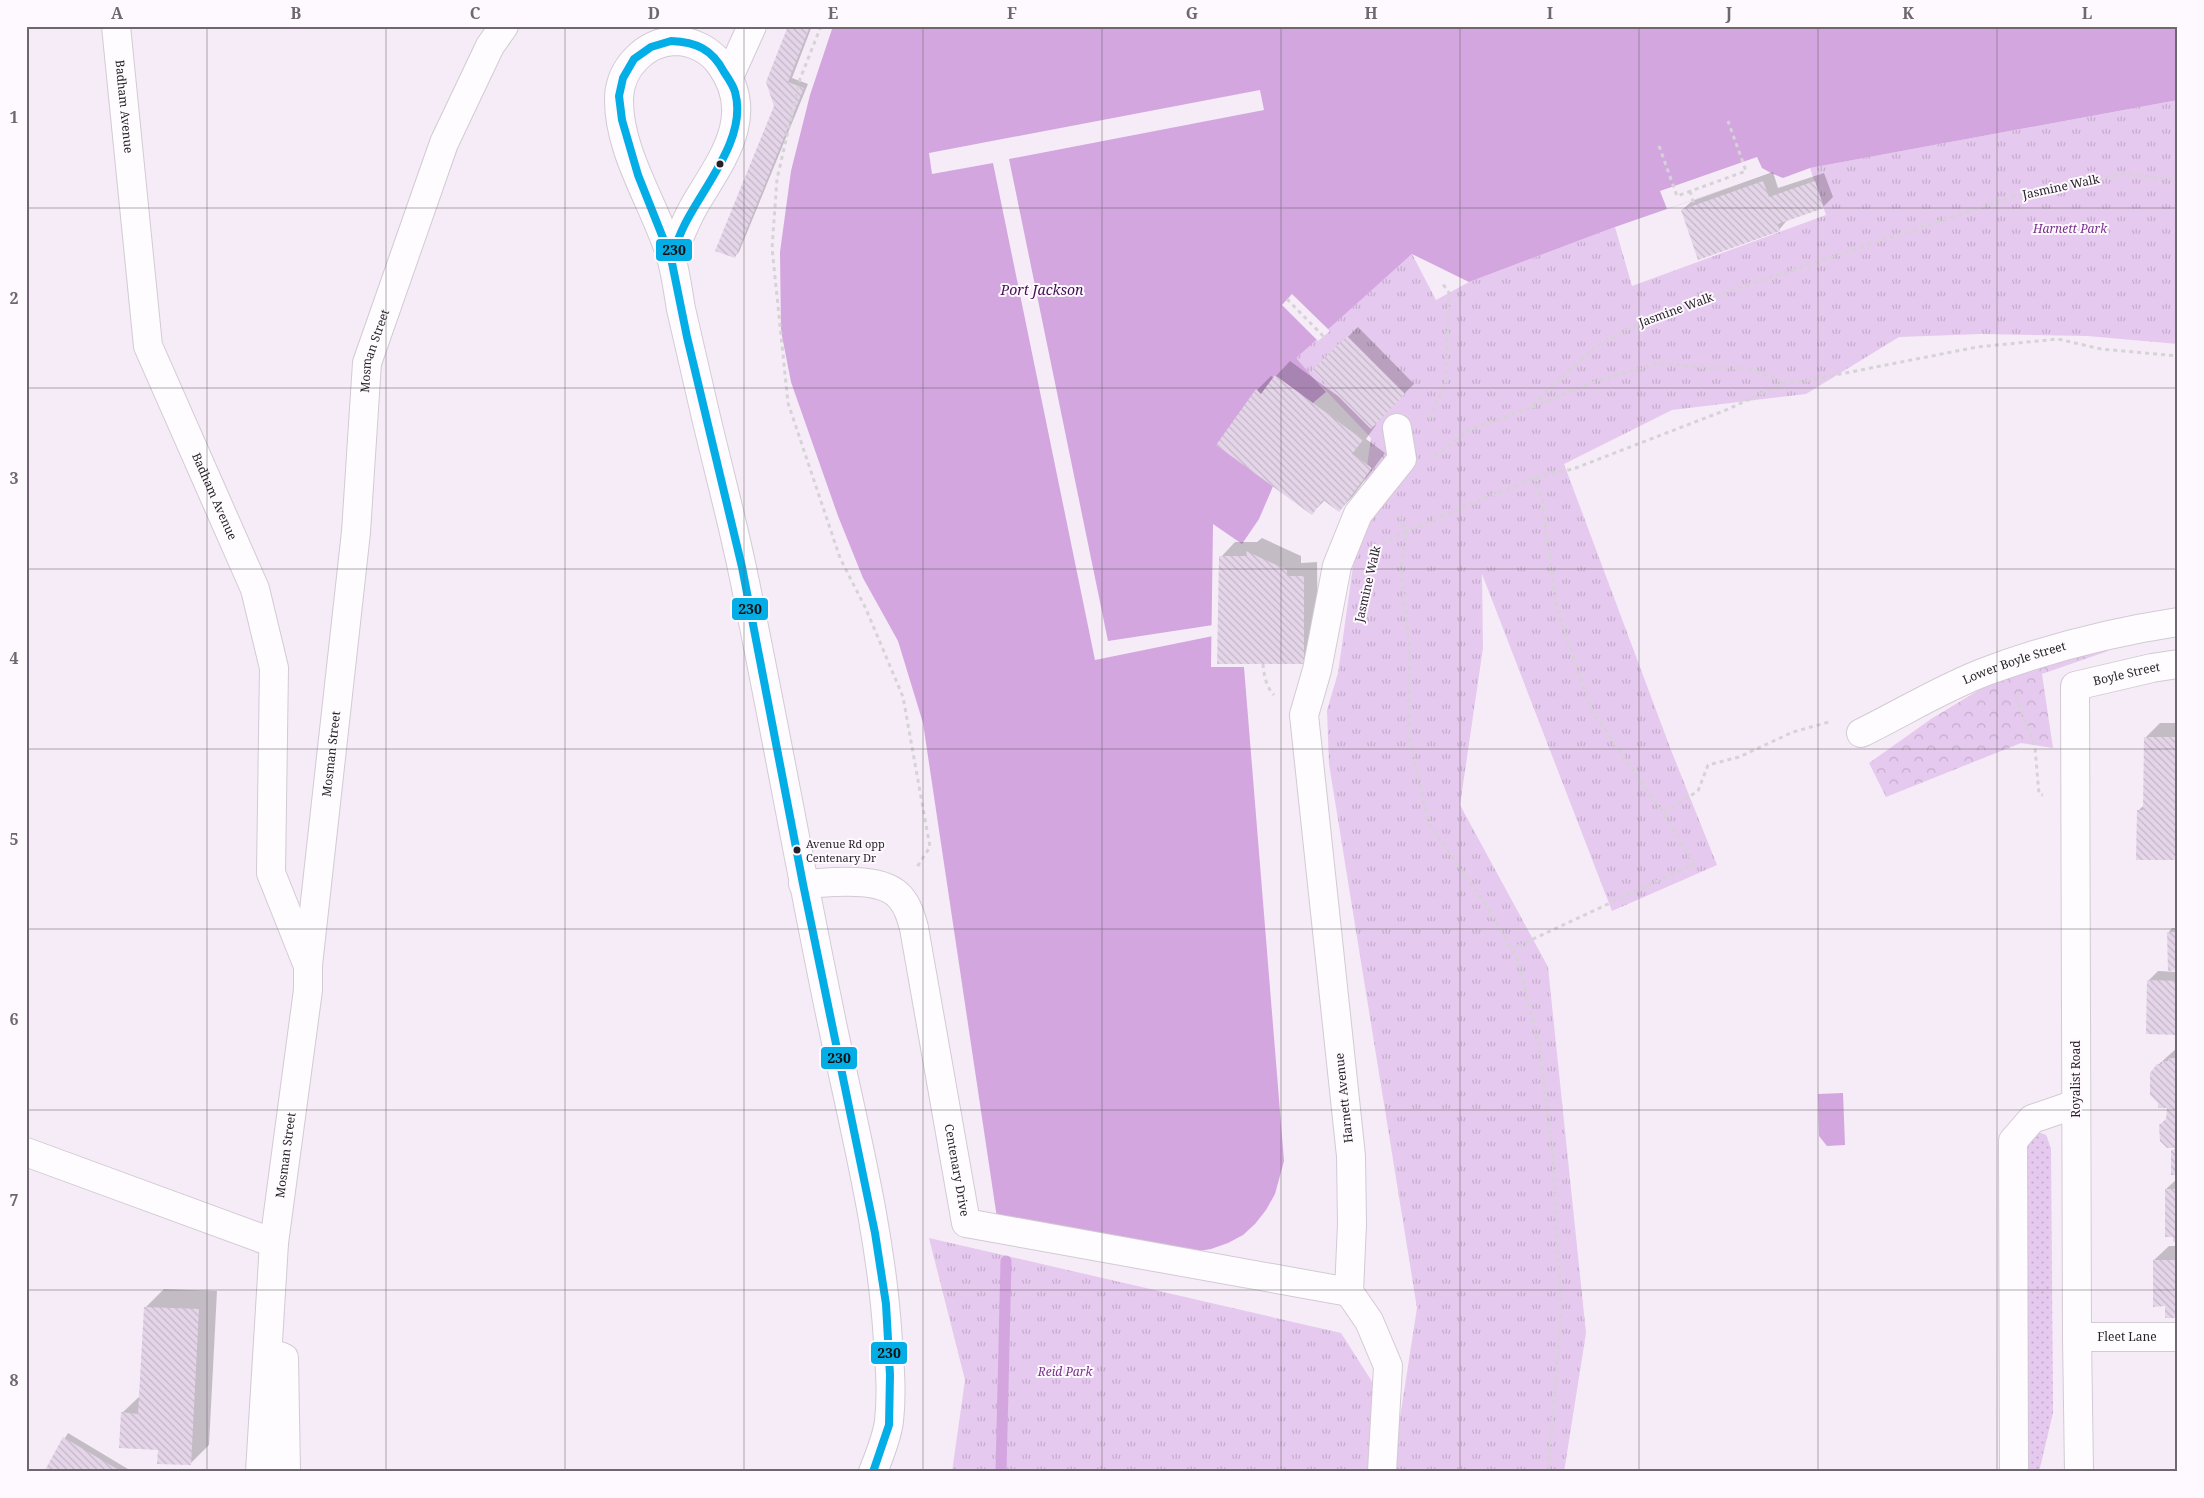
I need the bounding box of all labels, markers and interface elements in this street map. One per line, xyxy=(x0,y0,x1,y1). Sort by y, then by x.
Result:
text: A xyxy=(111,2,124,24)
text: B xyxy=(291,2,302,24)
text: C xyxy=(470,2,481,24)
text: D xyxy=(648,2,660,24)
text: E xyxy=(828,2,838,24)
text: F xyxy=(1007,2,1017,24)
text: G xyxy=(1186,2,1198,24)
text: H xyxy=(1364,2,1378,24)
text: I xyxy=(1547,2,1553,24)
text: J xyxy=(1725,2,1733,24)
text: K xyxy=(1902,2,1914,24)
text: L xyxy=(2082,2,2092,24)
street label: Badham Avenue xyxy=(111,59,138,154)
text: 1 xyxy=(9,106,19,128)
unlabelled marker xyxy=(715,159,725,169)
street label: Jasmine Walk xyxy=(2020,170,2102,203)
park label: Harnett Park xyxy=(2032,220,2108,237)
line badge: 230 xyxy=(655,238,693,262)
text: 230 xyxy=(662,240,686,259)
water label: Port Jackson xyxy=(1000,280,1084,299)
text: 2 xyxy=(9,287,19,309)
street label: Jasmine Walk xyxy=(1635,288,1716,331)
street label: Mosman Street xyxy=(356,307,393,393)
street label: Badham Avenue xyxy=(188,450,241,543)
text: 3 xyxy=(9,467,19,489)
street label: Jasmine Walk xyxy=(1350,543,1385,625)
line badge: 230 xyxy=(731,597,769,621)
text: 230 xyxy=(738,599,762,618)
street label: Lower Boyle Street xyxy=(1960,637,2068,688)
text: 4 xyxy=(9,647,19,669)
street label: Boyle Street xyxy=(2091,658,2161,689)
street label: Mosman Street xyxy=(318,710,344,798)
text: 5 xyxy=(9,828,19,850)
place label: Avenue Rd opp Centenary Dr xyxy=(806,836,885,865)
marker: Avenue Rd opp Centenary Dr xyxy=(792,845,802,855)
text: 6 xyxy=(9,1008,19,1030)
street label: Royalist Road xyxy=(2067,1040,2084,1118)
line badge: 230 xyxy=(820,1046,858,1070)
text: 230 xyxy=(827,1048,851,1067)
street label: Harnett Avenue xyxy=(1330,1052,1357,1144)
street label: Mosman Street xyxy=(271,1111,299,1199)
street label: Centenary Drive xyxy=(941,1122,974,1218)
text: 7 xyxy=(9,1189,19,1211)
street label: Fleet Lane xyxy=(2097,1328,2157,1345)
line badge: 230 xyxy=(870,1341,908,1365)
text: 230 xyxy=(877,1343,901,1362)
park label: Reid Park xyxy=(1037,1363,1093,1380)
text: 8 xyxy=(9,1369,19,1391)

